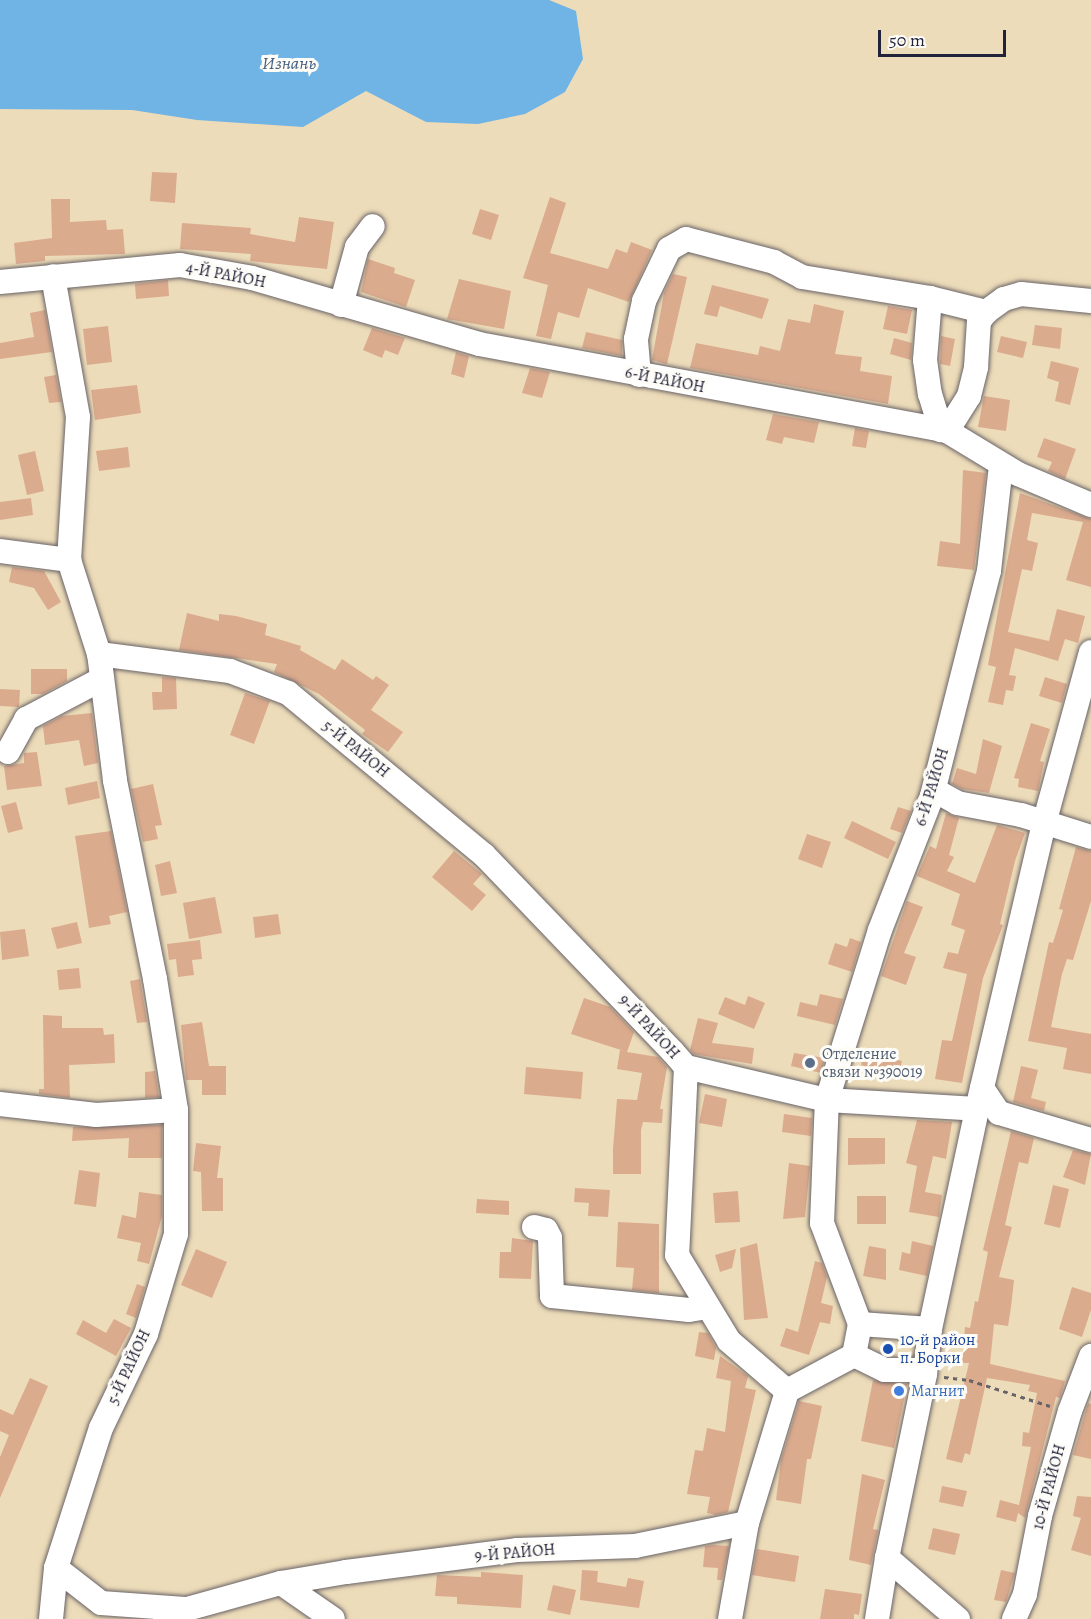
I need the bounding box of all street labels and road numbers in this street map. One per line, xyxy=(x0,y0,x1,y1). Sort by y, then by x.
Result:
street label: 4-Й РАЙОН xyxy=(184,258,268,292)
street label: 6-Й РАЙОН xyxy=(623,363,707,397)
street label: 5-Й РАЙОН xyxy=(319,716,393,782)
street label: 6-Й РАЙОН xyxy=(911,745,953,829)
street label: 9-Й РАЙОН xyxy=(614,991,684,1063)
street label: 5-Й РАЙОН xyxy=(103,1326,155,1408)
street label: 10-Й РАЙОН xyxy=(1028,1442,1070,1532)
street label: 9-Й РАЙОН xyxy=(474,1540,556,1566)

